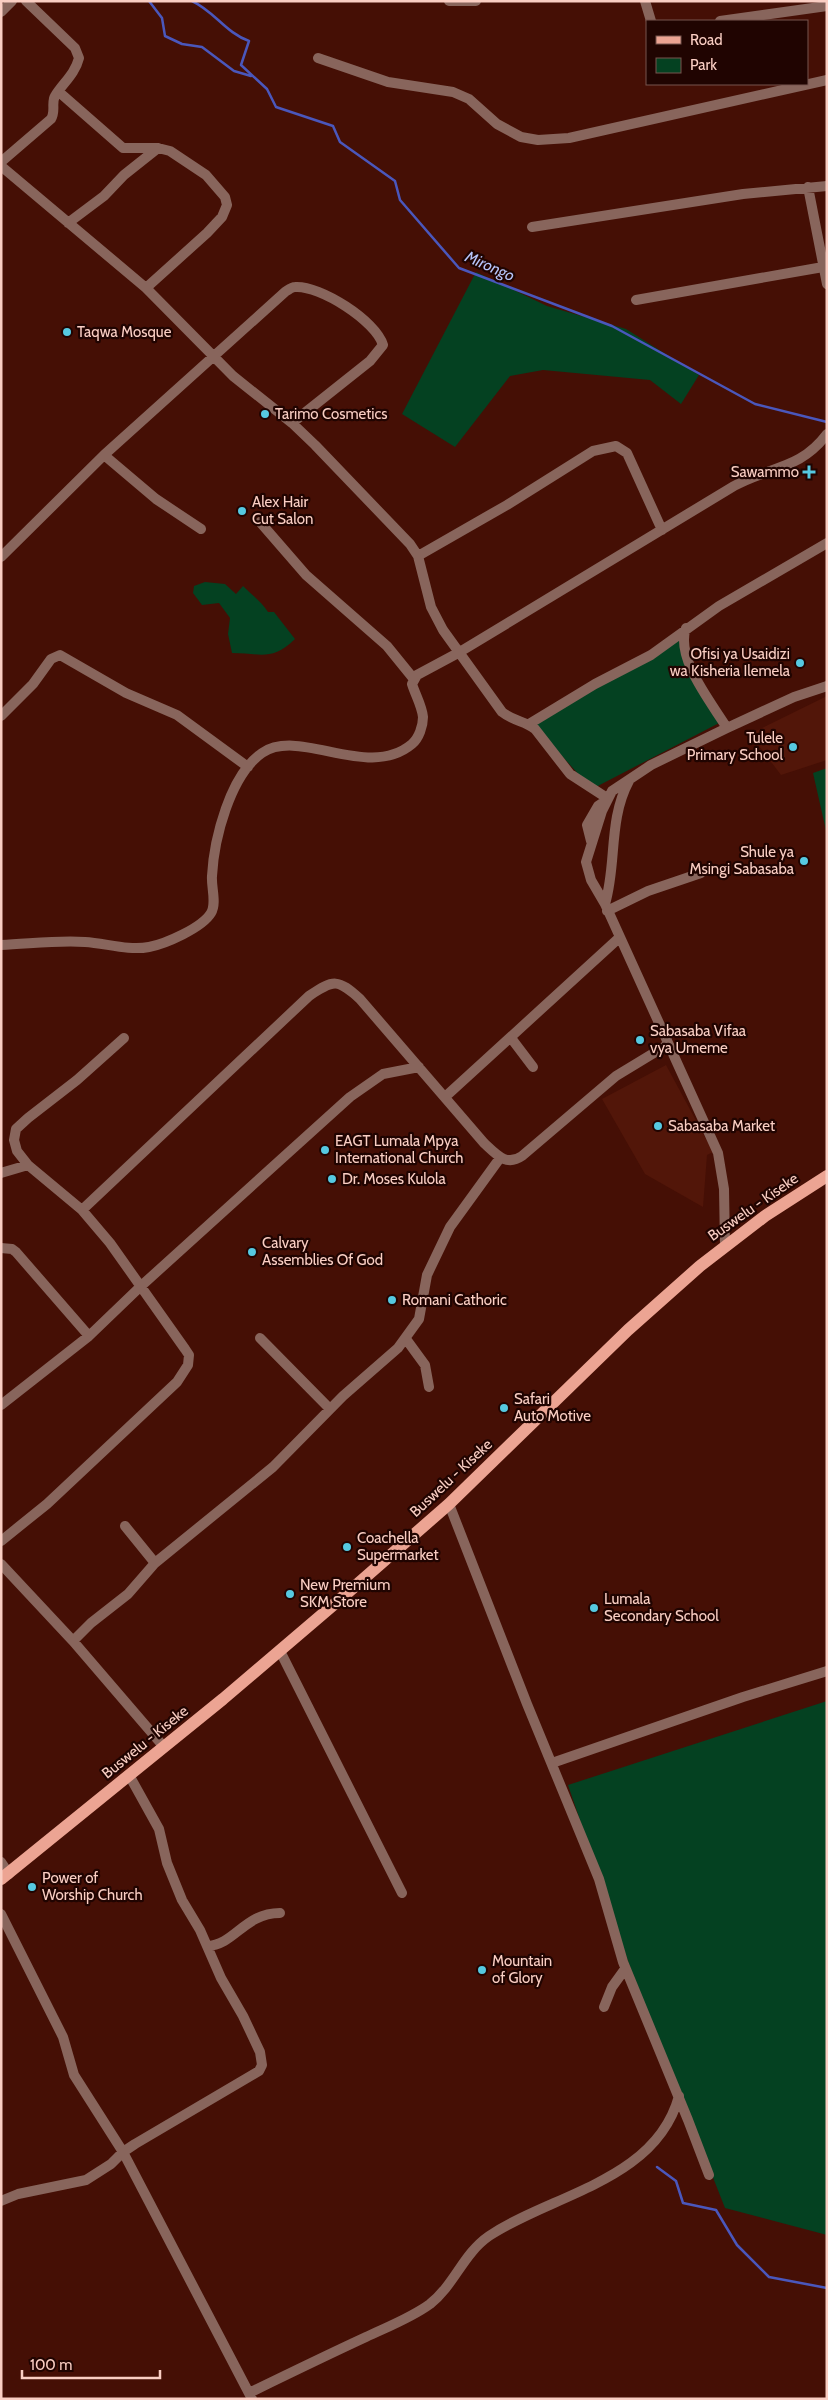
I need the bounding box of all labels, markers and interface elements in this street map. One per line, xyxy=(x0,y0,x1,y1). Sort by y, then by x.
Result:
legend xyxy=(646,20,808,85)
text: Road xyxy=(690,31,723,49)
text: Park xyxy=(690,56,717,74)
water label: Mirongo xyxy=(461,246,518,285)
place label: Taqwa Mosque xyxy=(77,323,172,341)
marker: Taqwa Mosque xyxy=(61,326,73,338)
place label: Tarimo Cosmetics xyxy=(275,405,388,423)
marker: Tarimo Cosmetics xyxy=(259,408,271,420)
place label: Sawammo xyxy=(731,463,799,481)
marker: Sawammo xyxy=(803,466,815,478)
place label: Alex Hair Cut Salon xyxy=(252,493,313,528)
marker: Alex Hair Cut Salon xyxy=(236,505,248,517)
place label: Ofisi ya Usaidizi wa Kisheria Ilemela xyxy=(670,645,791,680)
marker: Ofisi ya Usaidizi wa Kisheria Ilemela xyxy=(794,657,806,669)
place label: Tulele Primary School xyxy=(687,729,783,764)
marker: Tulele Primary School xyxy=(787,741,799,753)
place label: Shule ya Msingi Sabasaba xyxy=(689,843,795,878)
marker: Shule ya Msingi Sabasaba xyxy=(798,855,810,867)
place label: Sabasaba Vifaa vya Umeme xyxy=(650,1022,747,1057)
marker: Sabasaba Vifaa vya Umeme xyxy=(634,1034,646,1046)
place label: Sabasaba Market xyxy=(668,1117,775,1135)
marker: Sabasaba Market xyxy=(652,1120,664,1132)
place label: EAGT Lumala Mpya International Church xyxy=(335,1132,464,1167)
marker: EAGT Lumala Mpya International Church xyxy=(319,1144,331,1156)
street label: Buswelu - Kiseke xyxy=(704,1169,802,1245)
place label: Dr. Moses Kulola xyxy=(342,1170,447,1188)
marker: Dr. Moses Kulola xyxy=(326,1173,338,1185)
place label: Calvary Assemblies Of God xyxy=(262,1234,383,1269)
marker: Calvary Assemblies Of God xyxy=(246,1246,258,1258)
place label: Romani Cathoric xyxy=(402,1291,507,1309)
marker: Romani Cathoric xyxy=(386,1294,398,1306)
place label: Safari Auto Motive xyxy=(514,1390,591,1425)
marker: Safari Auto Motive xyxy=(498,1402,510,1414)
street label: Buswelu - Kiseke xyxy=(406,1435,496,1521)
place label: Coachella Supermarket xyxy=(357,1529,439,1564)
marker: Coachella Supermarket xyxy=(341,1541,353,1553)
place label: New Premium SKM Store xyxy=(300,1576,390,1611)
marker: New Premium SKM Store xyxy=(284,1588,296,1600)
place label: Lumala Secondary School xyxy=(604,1590,719,1625)
marker: Lumala Secondary School xyxy=(588,1602,600,1614)
street label: Buswelu - Kiseke xyxy=(98,1701,192,1782)
place label: Power of Worship Church xyxy=(42,1869,143,1904)
marker: Power of Worship Church xyxy=(26,1881,38,1893)
place label: Mountain of Glory xyxy=(492,1952,552,1987)
marker: Mountain of Glory xyxy=(476,1964,488,1976)
scale bar xyxy=(22,2348,160,2380)
text: 100 m xyxy=(30,2356,72,2374)

